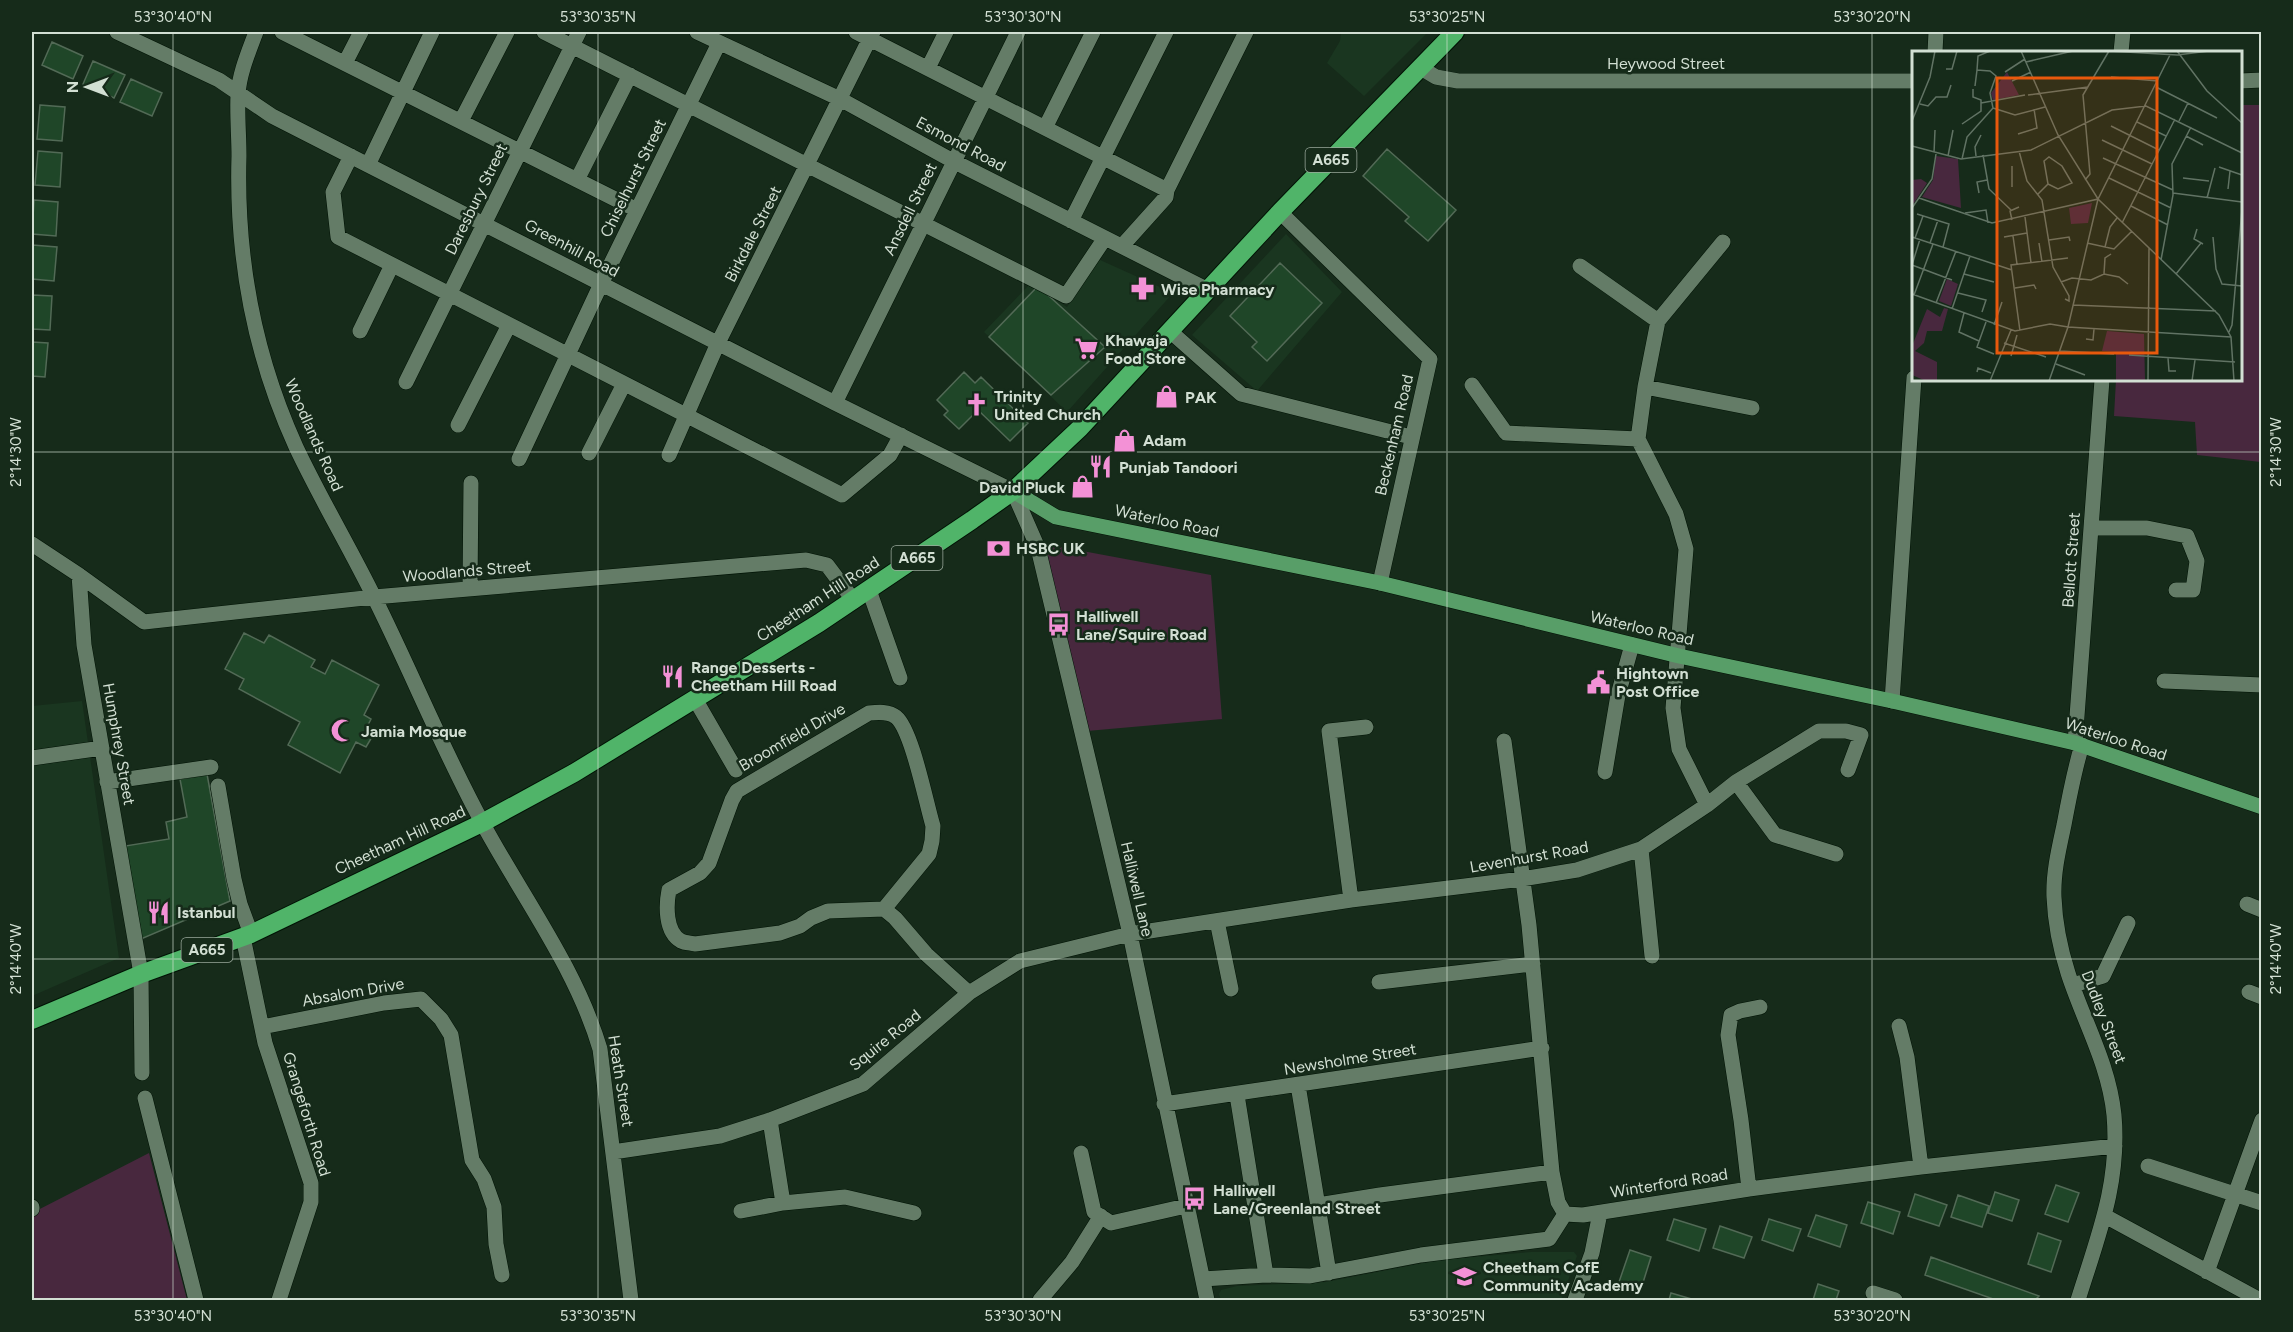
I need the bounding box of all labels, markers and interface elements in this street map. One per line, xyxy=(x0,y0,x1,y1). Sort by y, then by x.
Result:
text: 53°30'40"N xyxy=(134,8,212,26)
text: 53°30'35"N xyxy=(560,8,636,26)
text: 53°30'30"N xyxy=(984,8,1062,26)
text: 53°30'25"N xyxy=(1409,8,1485,26)
text: 53°30'20"N xyxy=(1833,8,1911,26)
inset map xyxy=(1912,51,2242,381)
street label: Heywood Street xyxy=(1607,54,1725,73)
north arrow xyxy=(57,57,117,117)
text: N xyxy=(63,81,82,93)
street label: Esmond Road xyxy=(913,112,1009,176)
street label: Chiselhurst Street xyxy=(596,116,670,240)
street label: Daresbury Street xyxy=(441,140,511,258)
road number: A665 xyxy=(1306,148,1356,172)
street label: Ansdell Street xyxy=(879,159,941,259)
street label: Birkdale Street xyxy=(721,183,785,285)
street label: Greenhill Road xyxy=(521,215,623,281)
pharmacy icon: Wise Pharmacy xyxy=(1130,276,1156,302)
place label: Wise Pharmacy xyxy=(1161,280,1275,299)
place label: Khawaja Food Store xyxy=(1105,331,1186,368)
supermarket icon: Khawaja Food Store xyxy=(1074,336,1100,362)
street label: Beckenham Road xyxy=(1371,372,1417,498)
street label: Woodlands Road xyxy=(281,376,347,494)
shop icon: PAK xyxy=(1154,384,1180,410)
place label: Trinity United Church xyxy=(994,387,1101,424)
place label: PAK xyxy=(1185,388,1217,407)
church icon: Trinity United Church xyxy=(963,392,989,418)
text: 2°14'30"W xyxy=(7,417,25,487)
text: 2°14'30"W xyxy=(2267,417,2285,487)
shop icon: Adam xyxy=(1112,427,1138,453)
place label: Adam xyxy=(1143,431,1186,450)
restaurant icon: Punjab Tandoori xyxy=(1088,454,1114,480)
place label: Punjab Tandoori xyxy=(1119,458,1238,477)
shop icon: David Pluck xyxy=(1070,474,1096,500)
place label: David Pluck xyxy=(979,478,1065,497)
street label: Waterloo Road xyxy=(1113,501,1221,541)
street label: Bellott Street xyxy=(2058,512,2084,608)
bank icon: HSBC UK xyxy=(985,535,1011,561)
place label: HSBC UK xyxy=(1016,539,1085,558)
road number: A665 xyxy=(892,546,942,570)
street label: Cheetham Hill Road xyxy=(753,552,883,646)
street label: Woodlands Street xyxy=(402,556,532,586)
place label: Halliwell Lane/Squire Road xyxy=(1076,607,1207,644)
street label: Waterloo Road xyxy=(1588,607,1696,649)
bus stop icon: Halliwell Lane/Squire Road xyxy=(1045,612,1071,638)
place label: Range Desserts - Cheetham Hill Road xyxy=(691,658,837,695)
restaurant icon: Range Desserts - Cheetham Hill Road xyxy=(660,663,686,689)
place label: Hightown Post Office xyxy=(1616,664,1700,701)
public building icon: Hightown Post Office xyxy=(1585,669,1611,695)
street label: Humphrey Street xyxy=(99,681,139,807)
street label: Broomfield Drive xyxy=(735,699,849,775)
street label: Waterloo Road xyxy=(2063,714,2169,764)
mosque icon: Jamia Mosque xyxy=(330,718,356,744)
place label: Jamia Mosque xyxy=(361,722,467,741)
street label: Cheetham Hill Road xyxy=(332,801,468,879)
street label: Levenhurst Road xyxy=(1468,837,1590,877)
street label: Halliwell Lane xyxy=(1117,840,1157,939)
restaurant icon: Istanbul xyxy=(146,899,172,925)
place label: Istanbul xyxy=(177,903,236,922)
text: 2°14'40"W xyxy=(7,923,25,994)
text: 2°14'40"W xyxy=(2267,923,2285,994)
road number: A665 xyxy=(182,938,232,962)
street label: Dudley Street xyxy=(2077,968,2131,1066)
street label: Absalom Drive xyxy=(301,974,406,1010)
street label: Squire Road xyxy=(845,1005,925,1075)
street label: Heath Street xyxy=(604,1034,638,1128)
street label: Newsholme Street xyxy=(1282,1039,1418,1079)
street label: Grangeforth Road xyxy=(279,1049,335,1179)
street label: Winterford Road xyxy=(1609,1164,1729,1202)
place label: Halliwell Lane/Greenland Street xyxy=(1213,1181,1381,1218)
bus stop icon: Halliwell Lane/Greenland Street xyxy=(1182,1186,1208,1212)
place label: Cheetham CofE Community Academy xyxy=(1483,1258,1644,1295)
school or university icon: Cheetham CofE Community Academy xyxy=(1452,1263,1478,1289)
text: 53°30'40"N xyxy=(134,1307,212,1325)
text: 53°30'35"N xyxy=(560,1307,636,1325)
text: 53°30'30"N xyxy=(984,1307,1062,1325)
text: 53°30'25"N xyxy=(1409,1307,1485,1325)
text: 53°30'20"N xyxy=(1833,1307,1911,1325)

